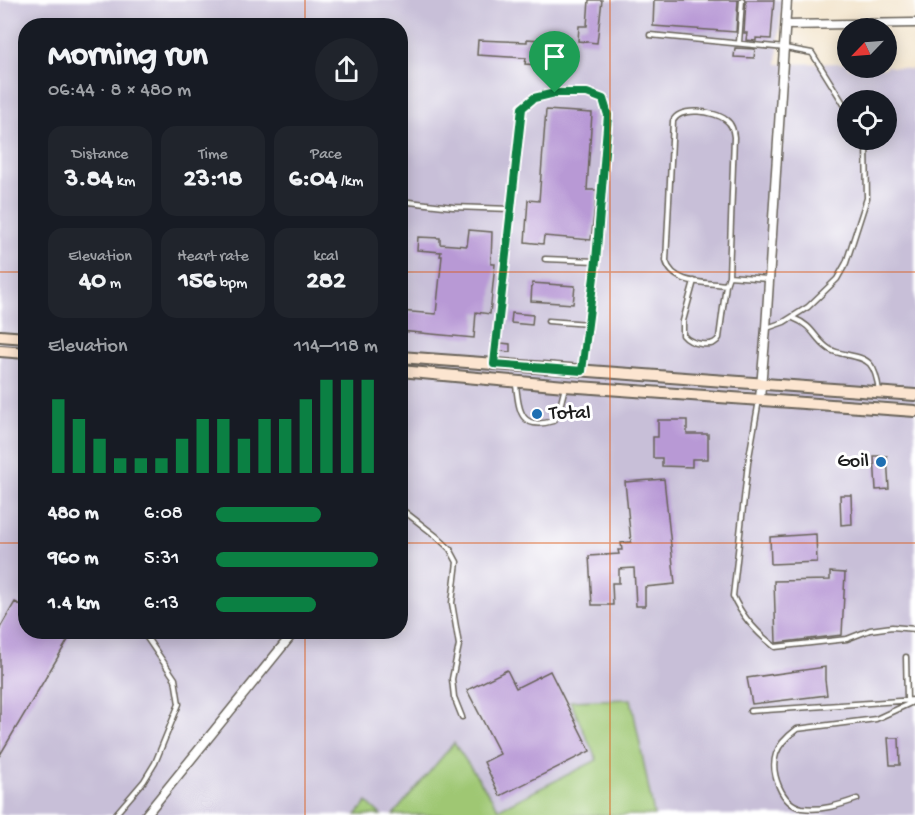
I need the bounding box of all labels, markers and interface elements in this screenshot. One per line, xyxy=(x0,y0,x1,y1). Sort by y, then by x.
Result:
north arrow xyxy=(837,18,897,78)
map controls xyxy=(837,18,897,150)
pin xyxy=(529,31,580,93)
text: Morning run xyxy=(48,38,208,76)
button: share xyxy=(315,38,378,101)
icon: arrive xyxy=(538,40,571,73)
text: 06:44 · 8 × 480 m xyxy=(48,80,191,103)
button: locate xyxy=(837,90,897,150)
text: Distance xyxy=(72,146,128,165)
text: Time xyxy=(198,146,228,165)
text: Pace xyxy=(310,146,342,165)
text: 3.84 xyxy=(65,165,113,196)
text: 23:18 xyxy=(183,165,243,196)
text: 6:04 xyxy=(289,165,337,196)
text: km xyxy=(113,173,135,192)
text: /km xyxy=(337,173,363,192)
text: Elevation xyxy=(68,248,132,267)
text: Heart rate xyxy=(177,248,249,267)
text: kcal xyxy=(314,248,338,267)
text: 40 xyxy=(79,267,106,298)
text: 156 xyxy=(179,267,216,298)
text: 282 xyxy=(306,267,346,298)
text: m xyxy=(106,275,121,294)
text: bpm xyxy=(216,275,247,294)
text: Elevation xyxy=(48,336,128,359)
text: 114–118 m xyxy=(294,336,378,359)
place label: Total xyxy=(548,403,591,426)
marker: Total xyxy=(530,407,544,421)
place label: Goil xyxy=(837,451,869,474)
marker: Goil xyxy=(874,455,888,469)
text: 480 m xyxy=(48,503,99,526)
text: 6:08 xyxy=(144,503,183,526)
text: 960 m xyxy=(48,548,98,571)
text: 5:31 xyxy=(144,548,179,571)
text: 1.4 km xyxy=(48,593,100,616)
text: 6:13 xyxy=(144,593,179,616)

